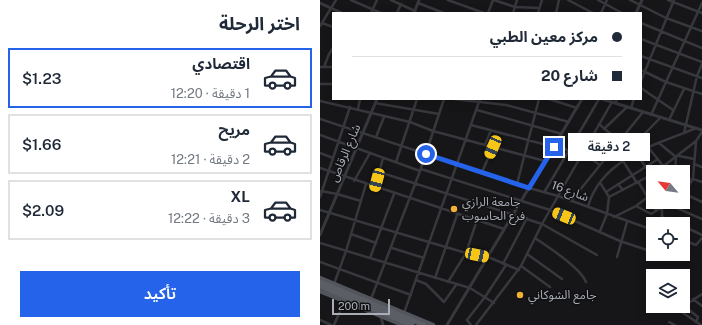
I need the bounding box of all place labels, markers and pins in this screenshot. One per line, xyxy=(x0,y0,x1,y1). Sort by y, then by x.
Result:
place label: جامعة الرازي فرع الحاسوب xyxy=(462,195,525,225)
marker: جامعة الرازي فرع الحاسوب xyxy=(449,204,459,214)
place label: جامع الشوكاني xyxy=(528,288,597,305)
marker: جامع الشوكاني xyxy=(515,290,525,300)

